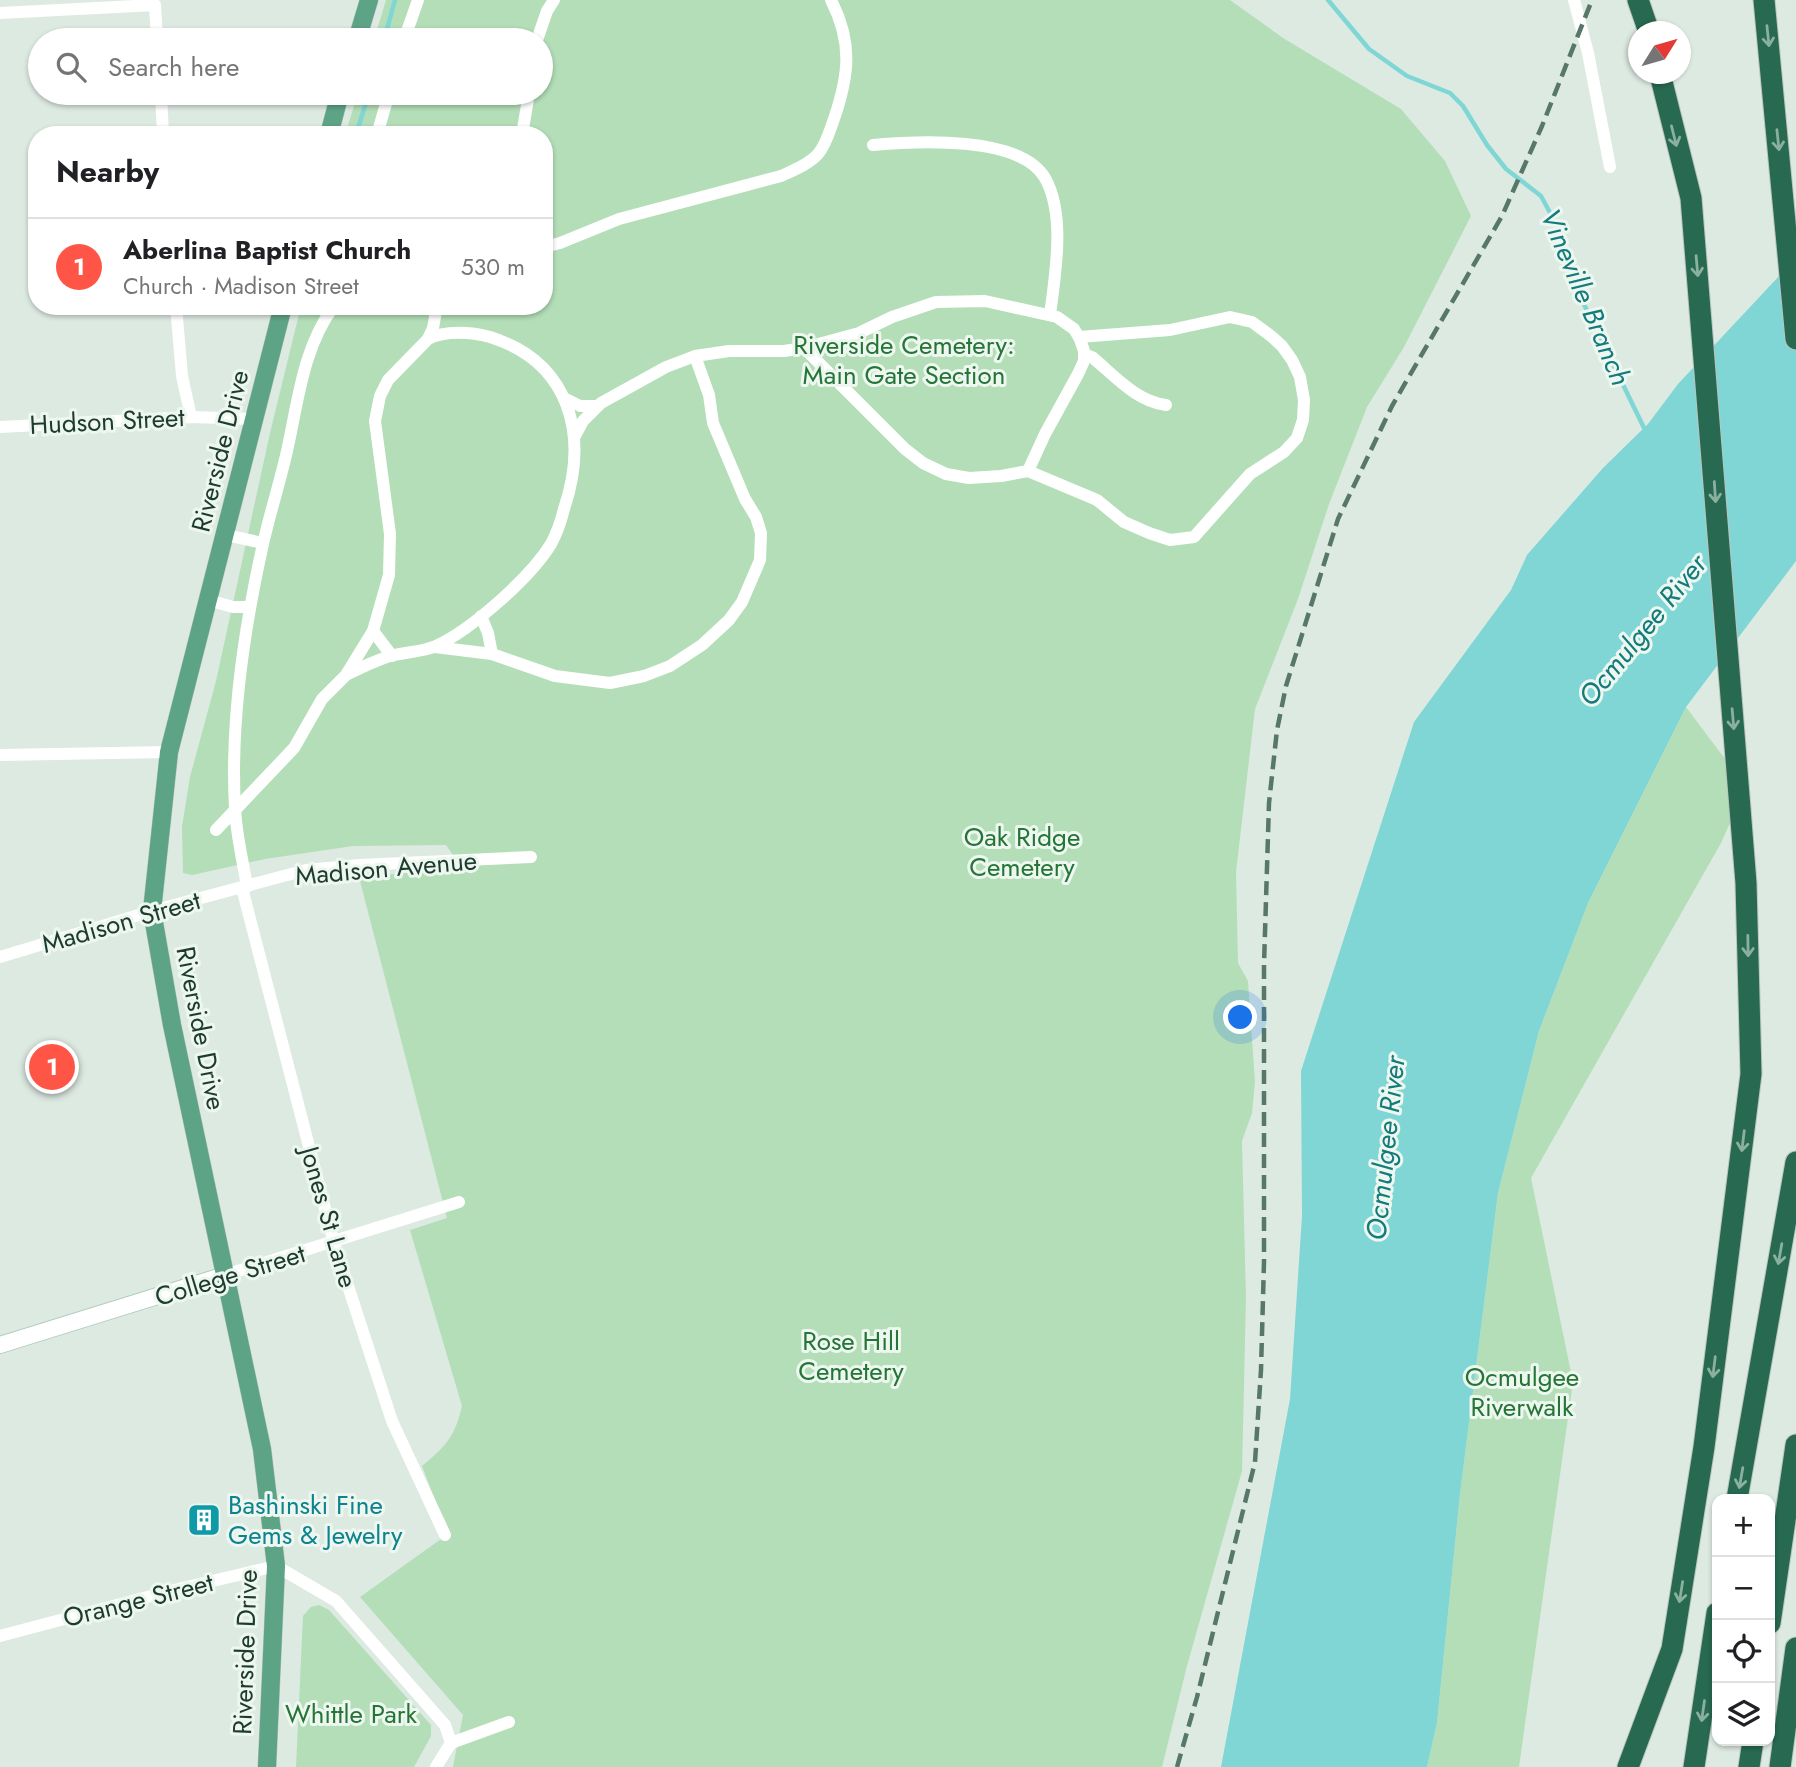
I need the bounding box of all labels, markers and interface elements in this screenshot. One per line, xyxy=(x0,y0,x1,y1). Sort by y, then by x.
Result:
north arrow xyxy=(1628,21,1691,84)
one-way arrow xyxy=(1761,24,1774,47)
search box xyxy=(28,28,553,105)
icon: search xyxy=(52,48,90,86)
text: Search here xyxy=(108,48,240,86)
one-way arrow xyxy=(1668,124,1681,147)
one-way arrow xyxy=(1772,128,1785,151)
text: Nearby xyxy=(56,150,159,193)
water label: Vineville Branch xyxy=(1530,203,1641,392)
text: Aberlina Baptist Church xyxy=(123,231,411,269)
text: 1 xyxy=(73,250,85,284)
text: 530 m xyxy=(461,250,525,284)
one-way arrow xyxy=(1691,254,1704,277)
text: Church · Madison Street xyxy=(123,269,359,303)
park label: Riverside Cemetery: Main Gate Section xyxy=(793,326,1015,394)
street label: Riverside Drive xyxy=(182,366,258,536)
street label: Hudson Street xyxy=(28,398,186,444)
one-way arrow xyxy=(1709,481,1722,504)
water label: Ocmulgee River xyxy=(1568,544,1718,715)
one-way arrow xyxy=(1727,707,1740,730)
park label: Oak Ridge Cemetery xyxy=(964,818,1080,886)
street label: Madison Avenue xyxy=(294,841,478,895)
street label: Madison Street xyxy=(37,881,205,963)
one-way arrow xyxy=(1741,934,1754,957)
street label: Riverside Drive xyxy=(167,943,235,1113)
your location xyxy=(1223,1000,1257,1034)
pin: 1 xyxy=(29,1041,75,1093)
water label: Ocmulgee River xyxy=(1355,1052,1416,1242)
one-way arrow xyxy=(1736,1130,1749,1152)
street label: Jones St Lane xyxy=(290,1139,367,1292)
street label: College Street xyxy=(150,1234,311,1316)
one-way arrow xyxy=(1773,1242,1786,1265)
park label: Rose Hill Cemetery xyxy=(798,1322,904,1390)
one-way arrow xyxy=(1708,1355,1721,1378)
park label: Ocmulgee Riverwalk xyxy=(1465,1358,1579,1426)
one-way arrow xyxy=(1734,1466,1747,1489)
place label: Bashinski Fine Gems & Jewelry xyxy=(228,1486,403,1554)
map controls xyxy=(1712,1494,1775,1746)
button: + xyxy=(1712,1494,1775,1557)
building icon: Bashinski Fine Gems & Jewelry xyxy=(185,1501,223,1539)
button: − xyxy=(1712,1557,1775,1620)
street label: Orange Street xyxy=(59,1563,218,1637)
street label: Riverside Drive xyxy=(223,1569,267,1735)
one-way arrow xyxy=(1674,1580,1687,1603)
button: locate xyxy=(1712,1620,1775,1683)
button: layers xyxy=(1712,1683,1775,1746)
park label: Whittle Park xyxy=(285,1695,418,1733)
one-way arrow xyxy=(1696,1699,1709,1722)

